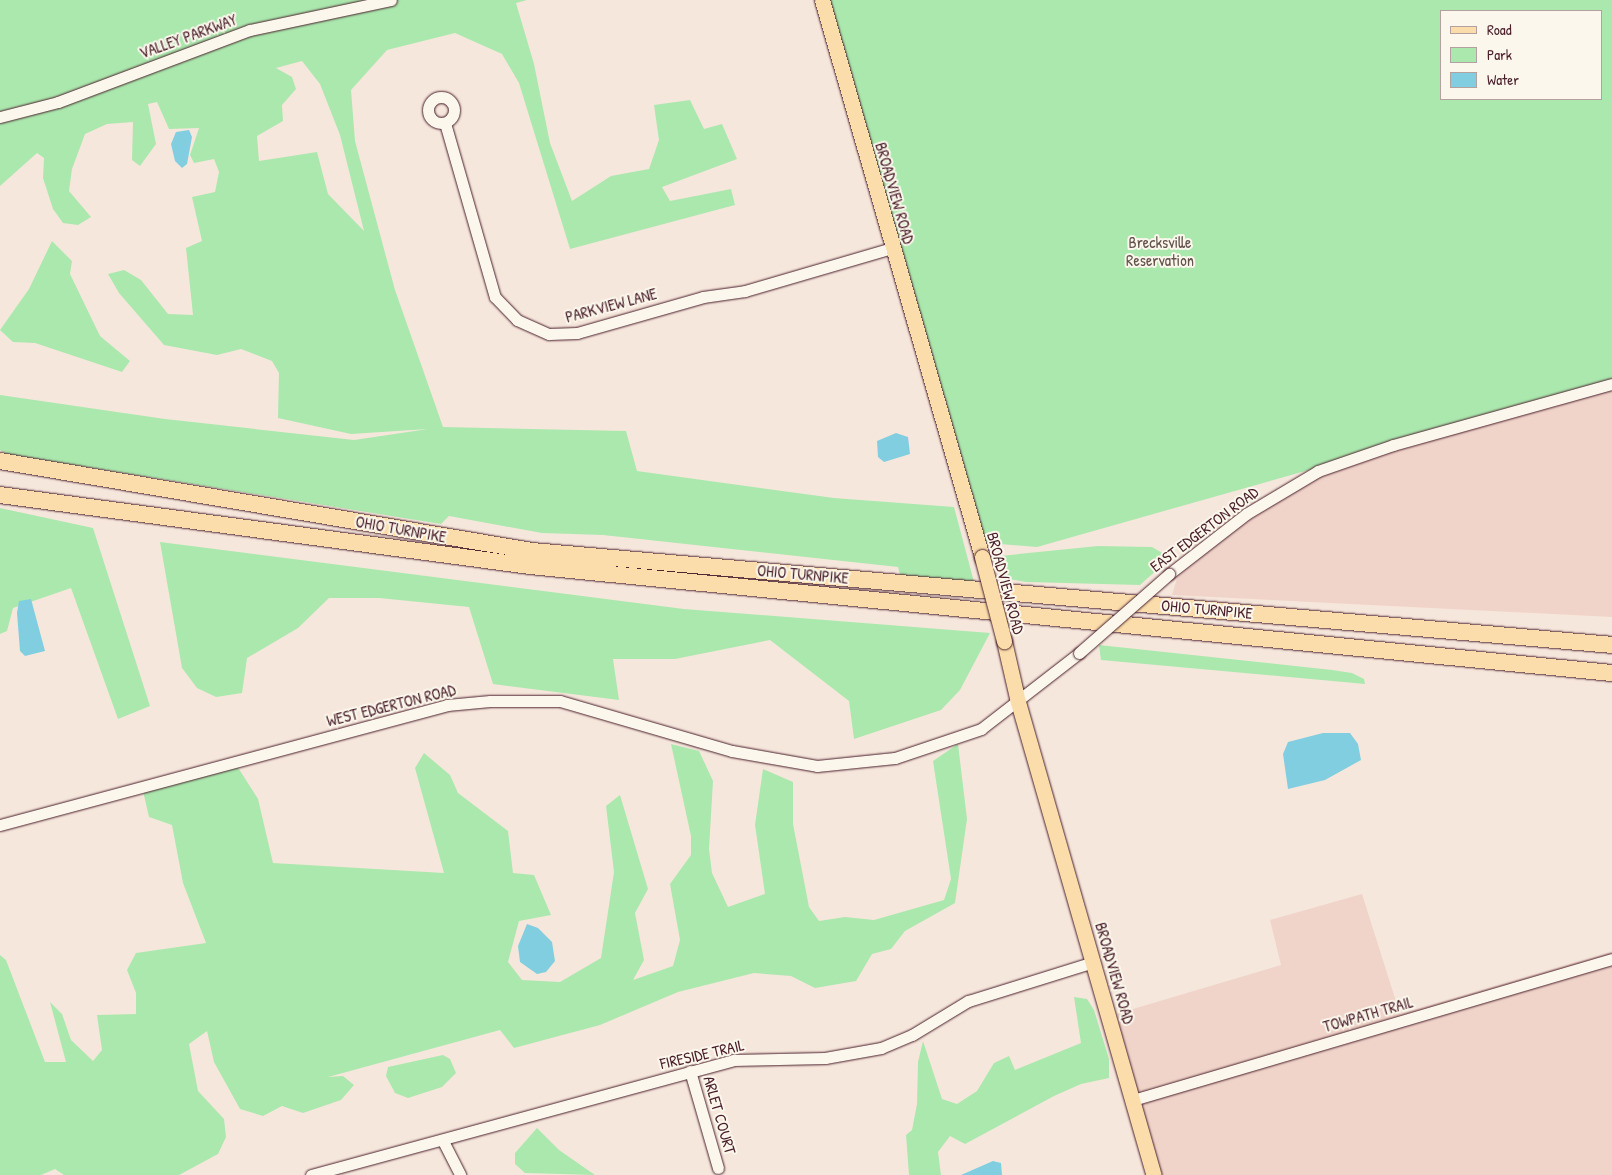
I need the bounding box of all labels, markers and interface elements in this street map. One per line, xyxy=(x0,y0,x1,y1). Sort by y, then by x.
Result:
street label: VALLEY PARKWAY xyxy=(137,9,239,63)
legend xyxy=(1440,10,1602,100)
text: Road xyxy=(1487,19,1512,40)
text: Park xyxy=(1487,44,1512,65)
text: Water xyxy=(1487,69,1519,90)
street label: BROADVIEW ROAD xyxy=(871,140,919,246)
park label: Brecksville Reservation xyxy=(1126,232,1194,270)
street label: PARKVIEW LANE xyxy=(563,284,659,326)
street label: EAST EDGERTON ROAD xyxy=(1146,482,1262,576)
street label: OHIO TURNPIKE xyxy=(354,512,448,546)
street label: BROADVIEW ROAD xyxy=(983,530,1029,636)
street label: OHIO TURNPIKE xyxy=(756,560,850,588)
street label: OHIO TURNPIKE xyxy=(1160,595,1254,623)
street label: WEST EDGERTON ROAD xyxy=(325,680,457,730)
street label: BROADVIEW ROAD xyxy=(1091,920,1139,1026)
street label: TOWPATH TRAIL xyxy=(1321,992,1415,1036)
street label: FIRESIDE TRAIL xyxy=(658,1035,746,1073)
street label: ARLET COURT xyxy=(700,1074,740,1156)

